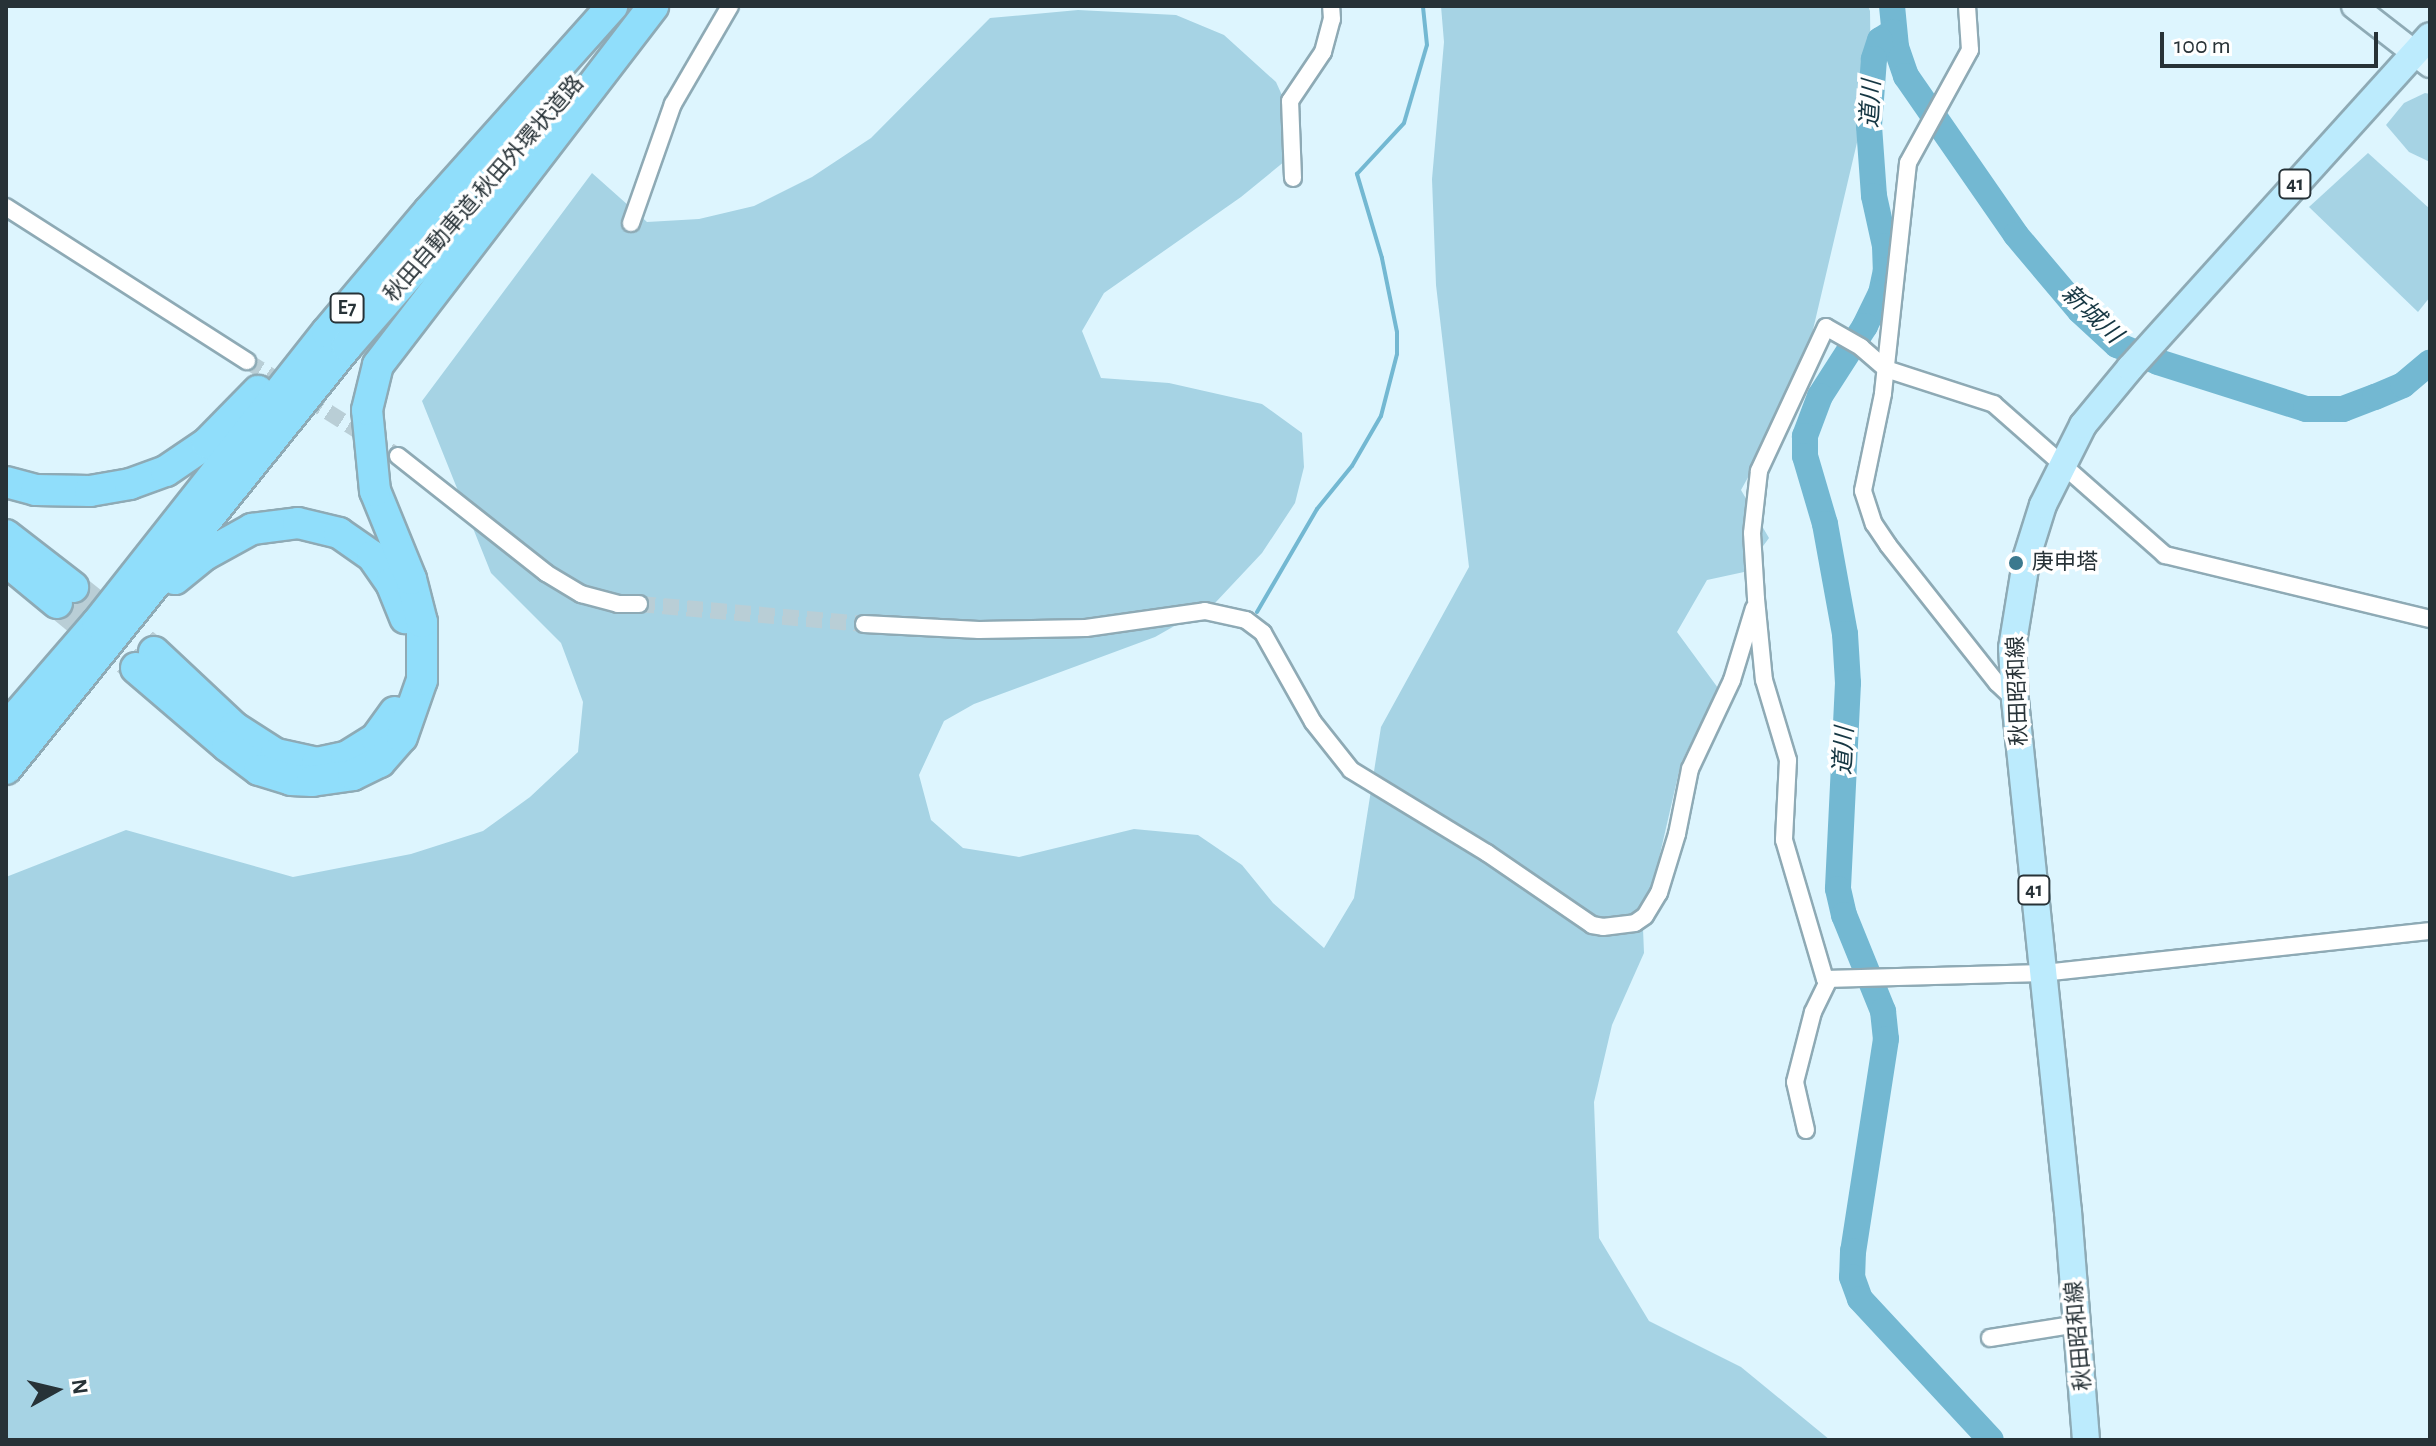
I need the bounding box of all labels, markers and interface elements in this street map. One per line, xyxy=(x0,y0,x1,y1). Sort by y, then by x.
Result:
scale bar xyxy=(2164,16,2382,66)
text: 100 m xyxy=(2174,34,2231,58)
street label: 秋田自動車道;秋田外環状道路 xyxy=(379,71,589,307)
water label: 道川 xyxy=(1856,79,1888,129)
road number: 41 xyxy=(2277,168,2313,200)
water label: 新城川 xyxy=(2055,280,2127,350)
road number: E7 xyxy=(329,292,365,324)
place label: 庚申塔 xyxy=(2032,550,2098,576)
marker: 庚申塔 xyxy=(2007,554,2025,572)
street label: 秋田昭和線 xyxy=(2003,636,2033,746)
water label: 道川 xyxy=(1829,726,1861,776)
road number: 41 xyxy=(2016,874,2052,906)
street label: 秋田昭和線 xyxy=(2061,1280,2097,1392)
north arrow xyxy=(16,1350,96,1430)
text: N xyxy=(68,1378,92,1396)

